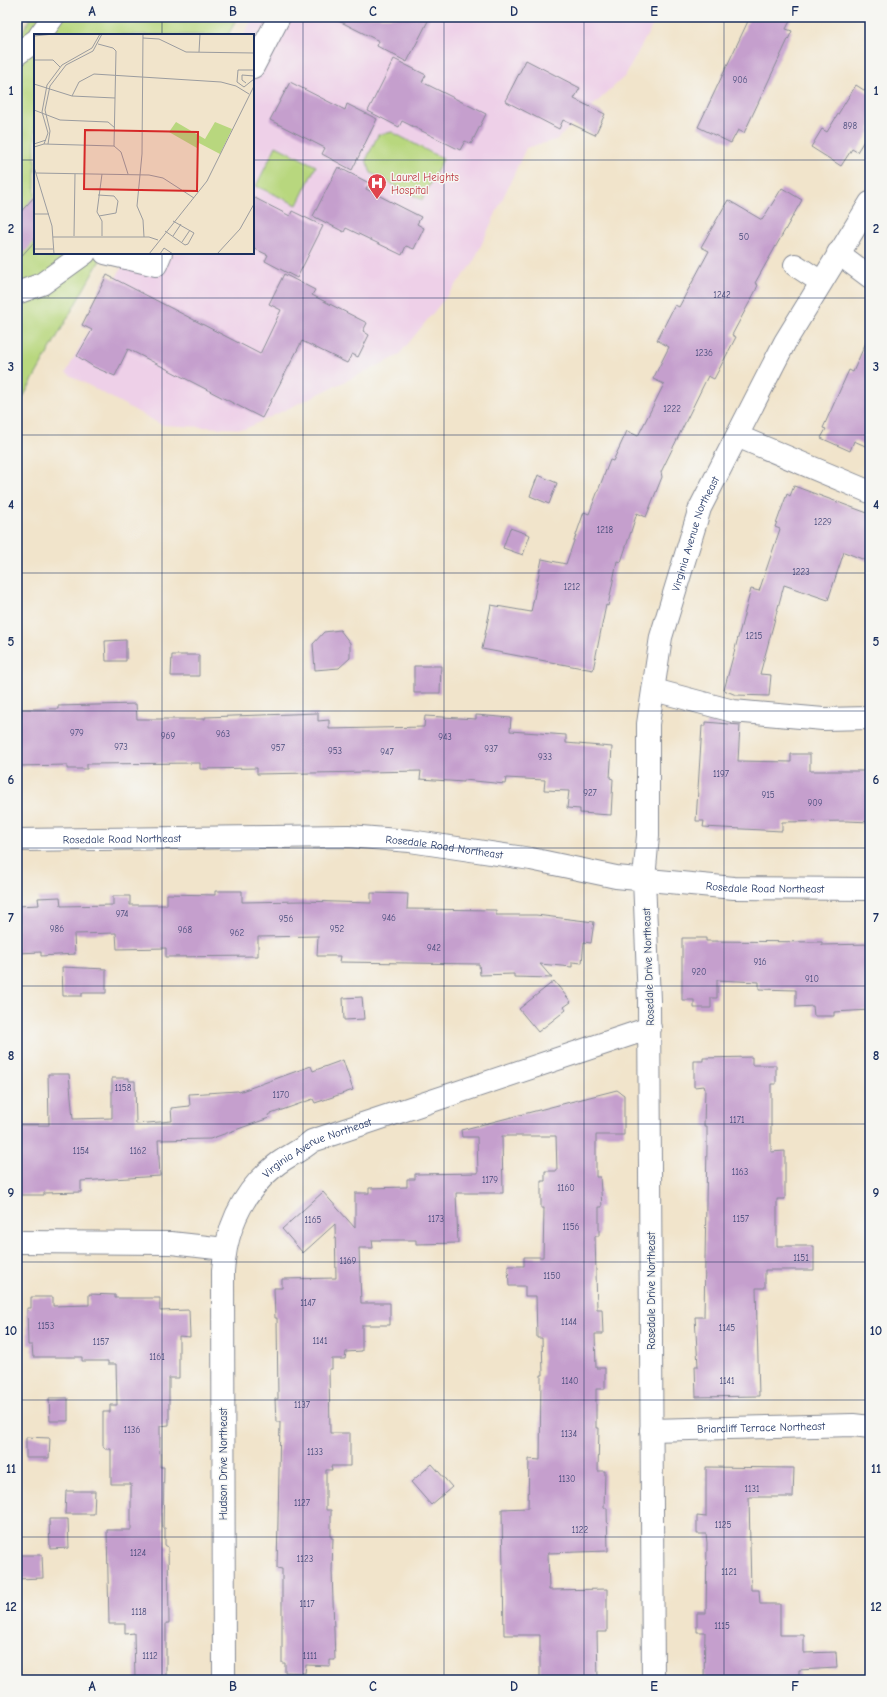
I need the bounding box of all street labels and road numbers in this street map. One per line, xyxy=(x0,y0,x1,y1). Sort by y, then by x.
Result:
street label: Virginia Avenue Northeast xyxy=(669,474,722,593)
street label: Rosedale Road Northeast xyxy=(63,832,182,846)
street label: Rosedale Road Northeast xyxy=(385,833,505,862)
street label: Rosedale Road Northeast xyxy=(705,879,825,896)
street label: Rosedale Drive Northeast xyxy=(640,907,657,1026)
street label: Virginia Avenue Northeast xyxy=(260,1115,374,1181)
street label: Rosedale Drive Northeast xyxy=(645,1231,658,1350)
street label: Hudson Drive Northeast xyxy=(217,1407,230,1520)
street label: Briarcliff Terrace Northeast xyxy=(697,1420,826,1436)

